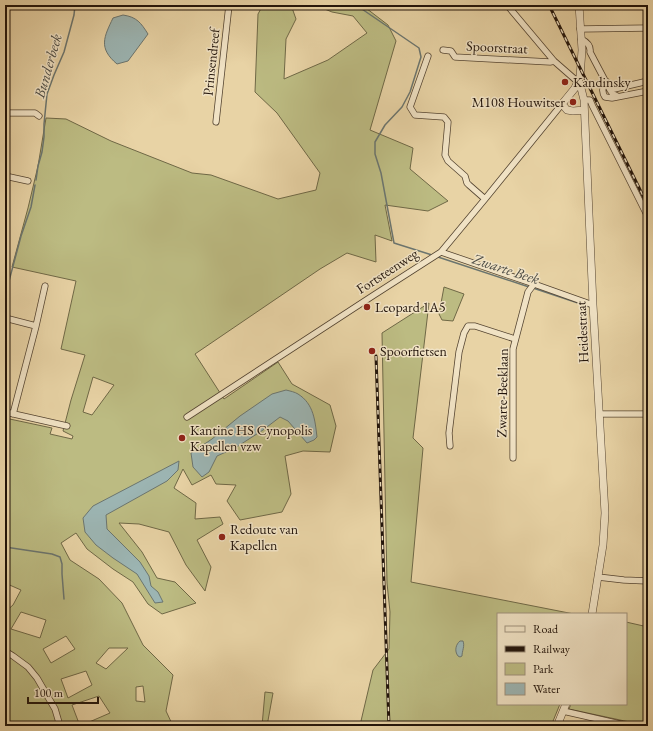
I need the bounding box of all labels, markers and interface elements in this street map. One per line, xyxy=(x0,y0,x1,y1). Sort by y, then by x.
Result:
street label: Prinsendreef xyxy=(199,26,224,97)
water label: Bunderbeek xyxy=(29,31,66,101)
street label: Spoorstraat xyxy=(466,36,529,58)
place label: Kandinsky xyxy=(573,73,632,91)
marker: Kandinsky xyxy=(560,77,570,87)
place label: M108 Houwitser xyxy=(472,93,565,111)
marker: M108 Houwitser xyxy=(568,97,578,107)
street label: Fortsteenweg xyxy=(353,244,422,298)
water label: Zwarte Beek xyxy=(469,248,542,288)
place label: Leopard 1A5 xyxy=(375,298,446,316)
street label: Heidestraat xyxy=(571,300,593,363)
marker: Leopard 1A5 xyxy=(362,302,372,312)
place label: Spoorfietsen xyxy=(380,342,447,360)
marker: Spoorfietsen xyxy=(367,346,377,356)
street label: Zwarte-Beeklaan xyxy=(492,348,512,438)
place label: Kantine HS Cynopolis Kapellen vzw xyxy=(190,421,313,455)
marker: Kantine HS Cynopolis Kapellen vzw xyxy=(177,433,187,443)
place label: Redoute van Kapellen xyxy=(230,520,299,554)
marker: Redoute van Kapellen xyxy=(217,532,227,542)
legend xyxy=(497,613,627,705)
text: Road xyxy=(533,621,559,637)
text: Railway xyxy=(533,641,571,657)
text: Park xyxy=(533,661,554,677)
scale bar xyxy=(28,679,98,705)
text: Water xyxy=(533,681,560,697)
text: 100 m xyxy=(34,685,64,701)

